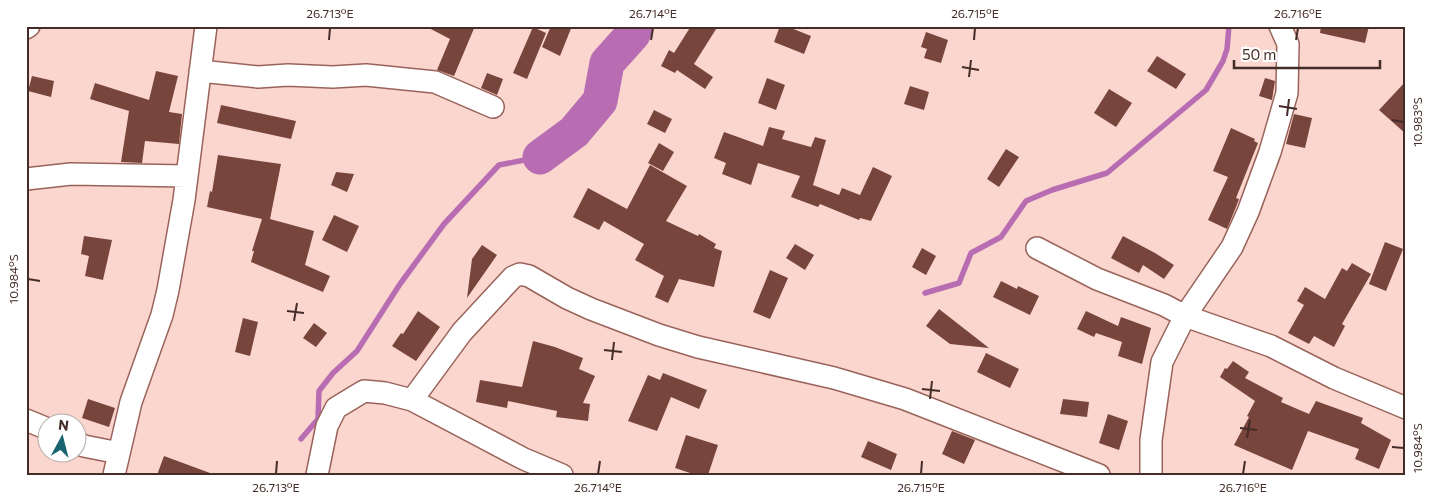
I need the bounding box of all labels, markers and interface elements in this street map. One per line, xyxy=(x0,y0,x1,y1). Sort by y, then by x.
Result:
text: 26.713°E xyxy=(306,6,354,20)
text: 26.714°E xyxy=(629,6,677,20)
text: 26.715°E xyxy=(951,6,999,20)
text: 26.716°E xyxy=(1274,6,1322,20)
scale bar xyxy=(1234,38,1381,70)
text: 50 m xyxy=(1242,45,1276,63)
text: 10.983°S xyxy=(1410,97,1424,147)
text: 10.984°S xyxy=(6,254,20,304)
north arrow xyxy=(38,414,88,464)
text: N xyxy=(57,416,70,434)
text: 10.984°S xyxy=(1410,423,1424,473)
text: 26.713°E xyxy=(252,480,300,494)
text: 26.714°E xyxy=(574,480,622,494)
text: 26.715°E xyxy=(897,480,945,494)
text: 26.716°E xyxy=(1219,480,1267,494)

